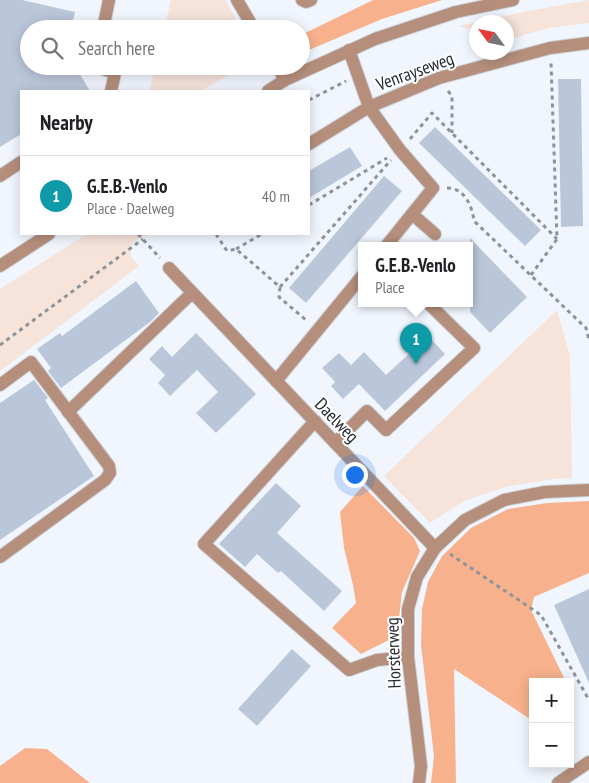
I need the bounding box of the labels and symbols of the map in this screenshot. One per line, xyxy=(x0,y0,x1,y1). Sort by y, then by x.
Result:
north arrow xyxy=(469,15,514,60)
street label: Venrayseweg xyxy=(372,46,457,96)
pin: 1 xyxy=(400,323,432,364)
street label: Daelweg xyxy=(310,393,364,447)
your location xyxy=(342,462,368,488)
street label: Horsterweg xyxy=(380,617,406,689)

